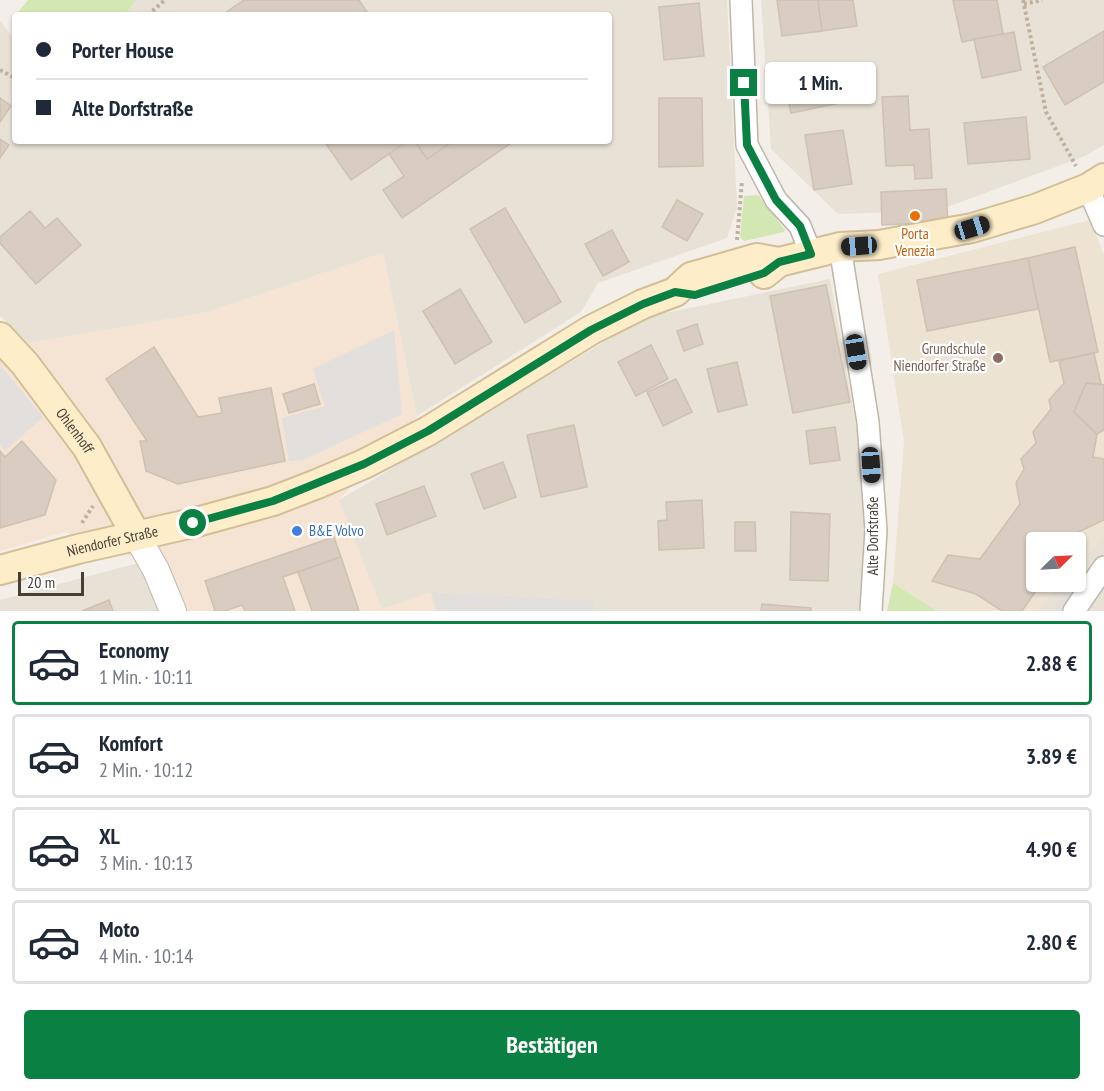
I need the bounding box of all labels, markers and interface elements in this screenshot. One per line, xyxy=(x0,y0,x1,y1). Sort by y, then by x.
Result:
text: Porter House xyxy=(72,36,174,64)
callout: 1 Min. xyxy=(765,62,876,104)
route end xyxy=(730,69,757,96)
text: 1 Min. xyxy=(798,70,843,96)
text: Alte Dorfstraße xyxy=(72,94,193,122)
marker: Porta Venezia xyxy=(908,209,922,223)
car xyxy=(952,214,992,242)
place label: Porta Venezia xyxy=(894,224,935,260)
car xyxy=(840,236,878,256)
car xyxy=(844,333,868,371)
place label: Grundschule Niendorfer Straße xyxy=(893,339,986,375)
marker: Grundschule Niendorfer Straße xyxy=(991,351,1005,365)
street label: Ohlenhoff xyxy=(52,404,99,457)
car xyxy=(861,446,881,484)
street label: Alte Dorfstraße xyxy=(863,496,882,576)
route start xyxy=(179,509,206,536)
street label: Niendorfer Straße xyxy=(65,521,160,561)
place label: B&E Volvo xyxy=(309,521,364,540)
marker: B&E Volvo xyxy=(290,524,304,538)
north arrow xyxy=(1026,532,1086,592)
map controls xyxy=(1026,532,1086,592)
scale bar xyxy=(18,569,84,596)
text: 20 m xyxy=(27,572,55,592)
icon: car xyxy=(27,636,81,690)
text: Economy xyxy=(99,636,169,664)
text: 2.88 € xyxy=(1026,649,1077,677)
text: 1 Min. · 10:11 xyxy=(99,664,193,690)
icon: car xyxy=(27,729,81,783)
text: Komfort xyxy=(99,729,163,757)
text: 3.89 € xyxy=(1026,742,1077,770)
text: 2 Min. · 10:12 xyxy=(99,757,193,783)
icon: car xyxy=(27,822,81,876)
text: XL xyxy=(99,822,120,850)
text: 4.90 € xyxy=(1026,835,1077,863)
text: 3 Min. · 10:13 xyxy=(99,850,193,876)
icon: car xyxy=(27,915,81,969)
text: Moto xyxy=(99,915,140,943)
text: 2.80 € xyxy=(1026,928,1077,956)
text: 4 Min. · 10:14 xyxy=(99,943,193,969)
button: Bestätigen xyxy=(24,1010,1080,1079)

